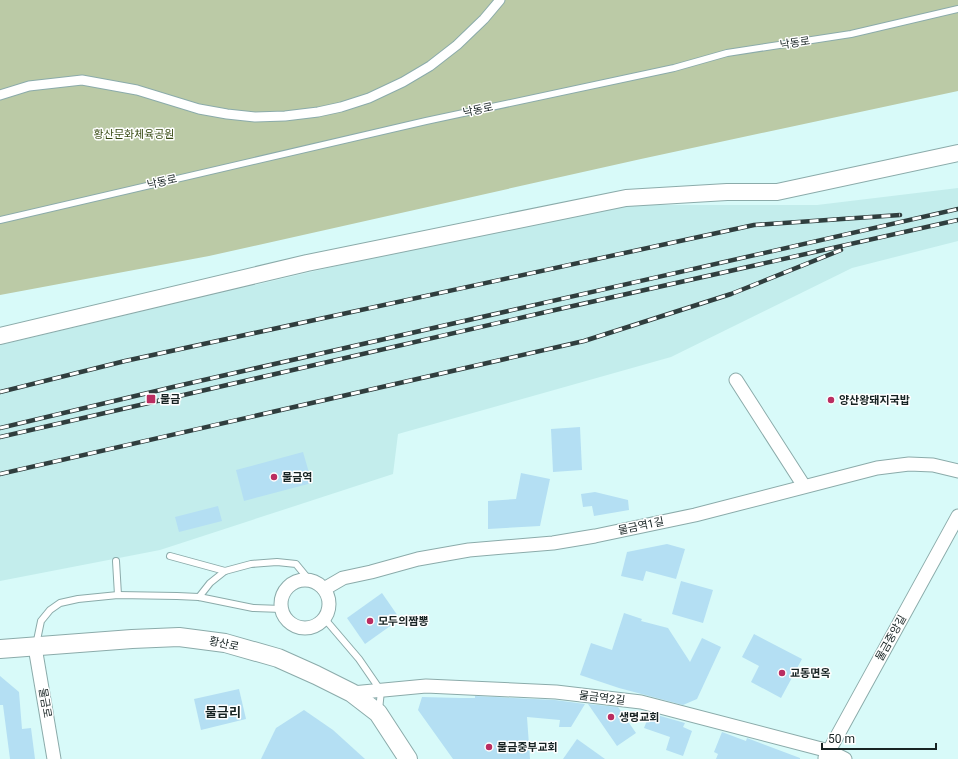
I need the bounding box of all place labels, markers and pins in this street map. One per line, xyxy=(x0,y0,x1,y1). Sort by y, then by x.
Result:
marker: 물금 xyxy=(145,393,157,405)
place label: 물금 xyxy=(160,393,180,406)
place label: 양산왕돼지국밥 xyxy=(839,394,910,407)
marker: 양산왕돼지국밥 xyxy=(826,395,836,405)
place label: 물금역 xyxy=(282,471,312,484)
marker: 물금역 xyxy=(269,472,279,482)
place label: 모두의짬뽕 xyxy=(378,615,429,628)
marker: 모두의짬뽕 xyxy=(365,616,375,626)
place label: 교동면옥 xyxy=(790,667,830,680)
marker: 교동면옥 xyxy=(777,668,787,678)
place label: 생명교회 xyxy=(619,711,659,724)
marker: 생명교회 xyxy=(606,712,616,722)
place label: 물금중부교회 xyxy=(497,741,558,754)
marker: 물금중부교회 xyxy=(484,742,494,752)

